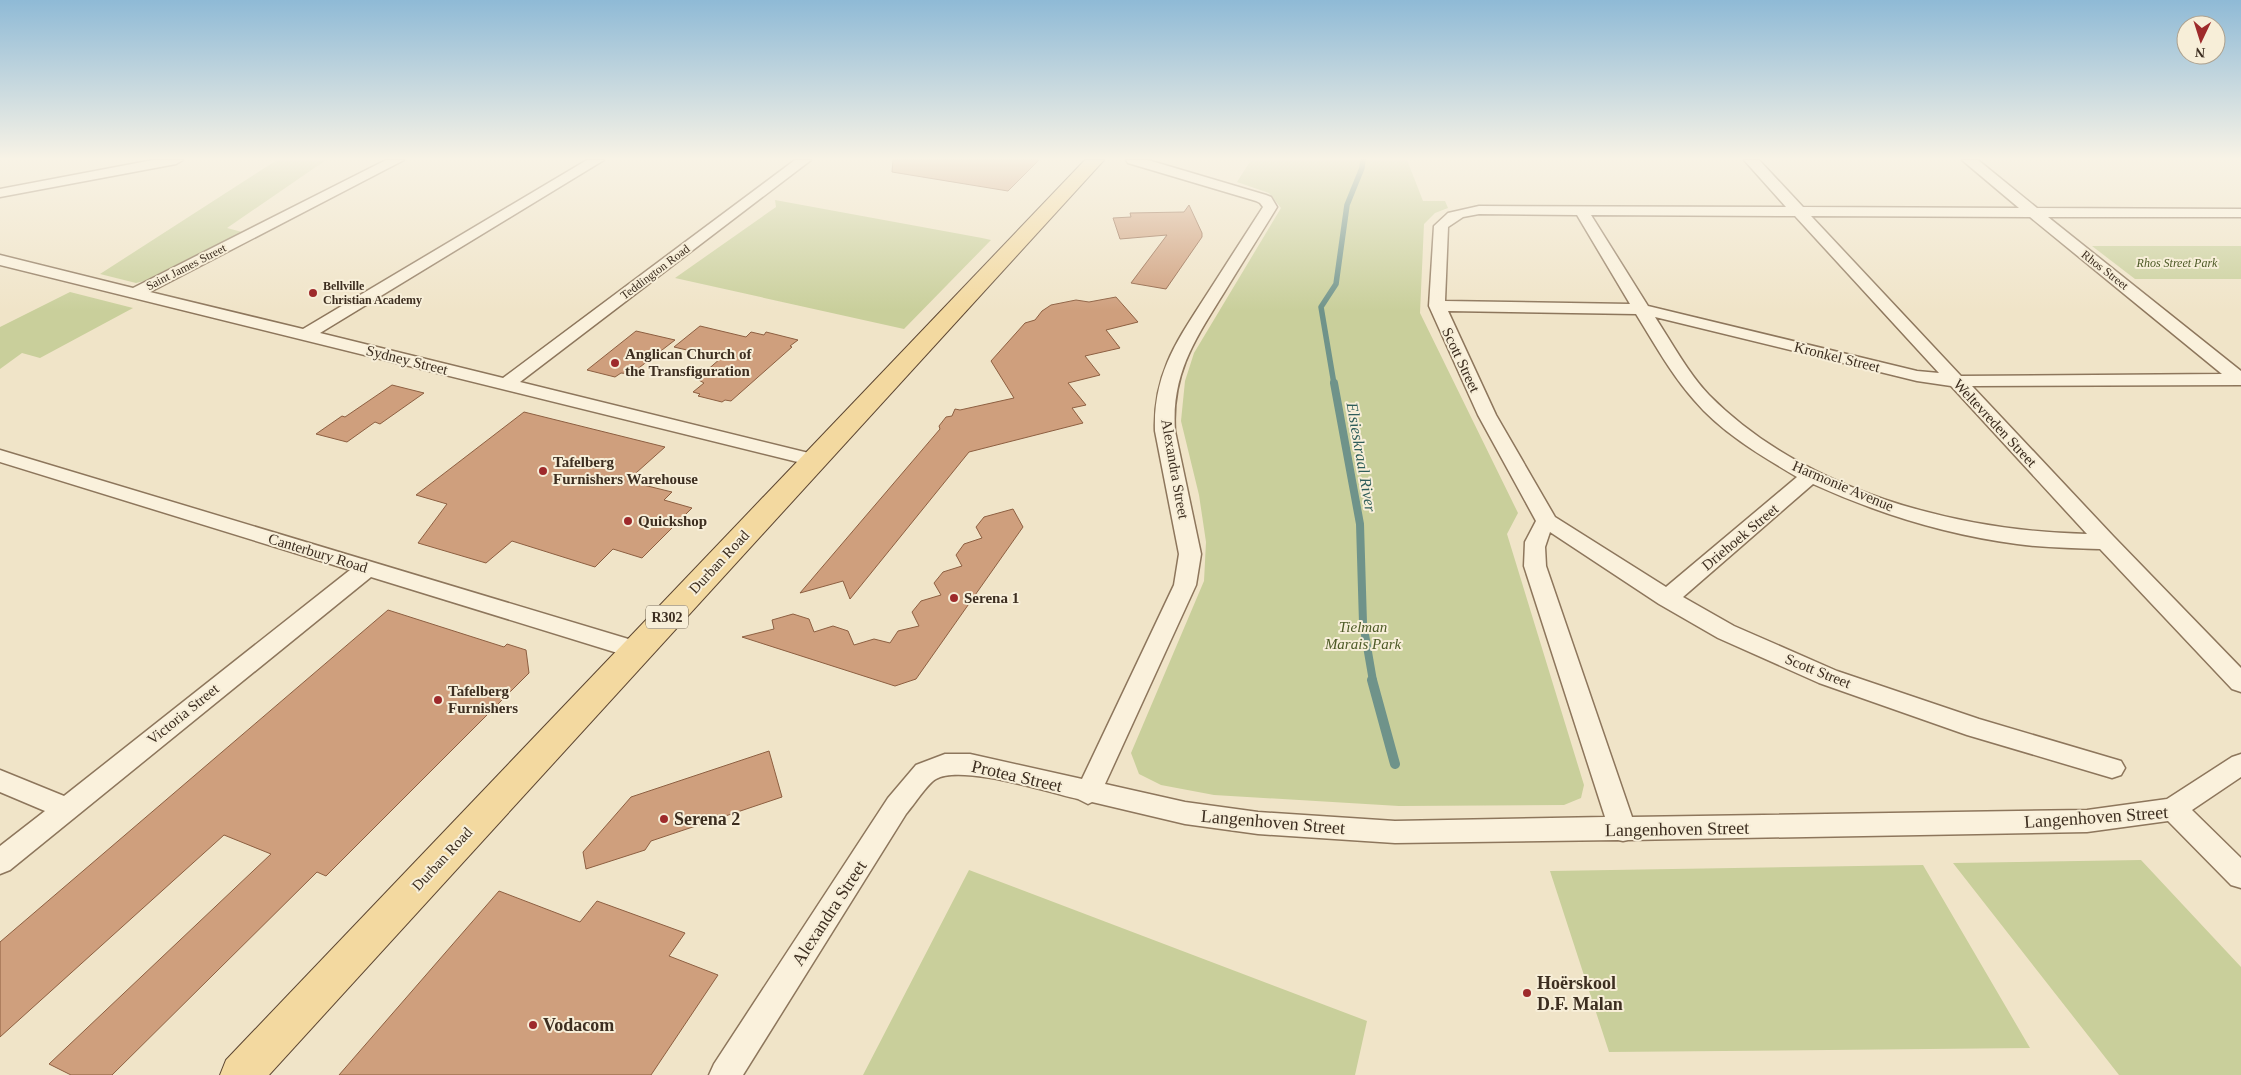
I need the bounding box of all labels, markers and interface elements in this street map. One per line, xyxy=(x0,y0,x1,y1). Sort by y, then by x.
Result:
north arrow xyxy=(2176,15,2226,65)
text: N xyxy=(2195,45,2206,60)
street label: Saint James Street xyxy=(144,240,229,293)
street label: Teddington Road xyxy=(618,241,692,303)
street label: Rhos Street xyxy=(2079,247,2132,293)
park label: Rhos Street Park xyxy=(2136,256,2218,270)
place label: Bellville Christian Academy xyxy=(323,279,422,307)
marker: Bellville Christian Academy xyxy=(307,287,319,299)
street label: Scott Street xyxy=(1439,325,1483,396)
street label: Kronkel Street xyxy=(1792,339,1882,376)
street label: Sydney Street xyxy=(364,342,450,378)
place label: Anglican Church of the Transfiguration xyxy=(625,346,752,379)
marker: Anglican Church of the Transfiguration xyxy=(609,357,621,369)
street label: Weltevreden Street xyxy=(1950,376,2040,471)
water label: Elsieskraal River xyxy=(1343,400,1380,514)
street label: Alexandra Street xyxy=(1158,418,1192,521)
place label: Tafelberg Furnishers Warehouse xyxy=(553,454,698,487)
street label: Harmonie Avenue xyxy=(1790,457,1896,515)
marker: Tafelberg Furnishers Warehouse xyxy=(537,465,549,477)
street label: Driehoek Street xyxy=(1699,500,1782,574)
place label: Quickshop xyxy=(638,513,707,529)
marker: Quickshop xyxy=(622,515,634,527)
street label: Durban Road xyxy=(686,527,753,597)
street label: Canterbury Road xyxy=(266,530,370,576)
place label: Serena 1 xyxy=(964,590,1019,606)
marker: Serena 1 xyxy=(948,592,960,604)
road number: R302 xyxy=(646,606,688,628)
park label: Tielman Marais Park xyxy=(1324,619,1401,652)
street label: Scott Street xyxy=(1783,651,1854,692)
street label: Victoria Street xyxy=(144,680,222,748)
place label: Tafelberg Furnishers xyxy=(448,683,518,716)
marker: Tafelberg Furnishers xyxy=(432,694,444,706)
street label: Protea Street xyxy=(970,756,1064,796)
street label: Langenhoven Street xyxy=(2023,802,2169,832)
street label: Langenhoven Street xyxy=(1200,806,1346,838)
place label: Serena 2 xyxy=(674,809,740,829)
marker: Serena 2 xyxy=(658,813,670,825)
street label: Langenhoven Street xyxy=(1605,818,1749,840)
street label: Durban Road xyxy=(409,824,476,894)
street label: Alexandra Street xyxy=(788,857,870,969)
place label: Hoërskool D.F. Malan xyxy=(1537,973,1623,1014)
marker: Hoërskool D.F. Malan xyxy=(1521,987,1533,999)
place label: Vodacom xyxy=(543,1015,614,1035)
marker: Vodacom xyxy=(527,1019,539,1031)

